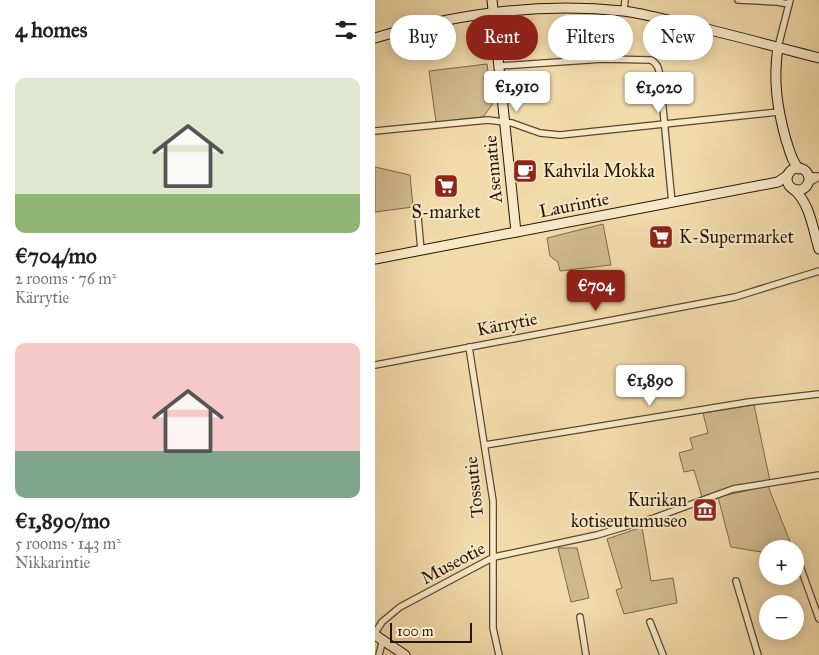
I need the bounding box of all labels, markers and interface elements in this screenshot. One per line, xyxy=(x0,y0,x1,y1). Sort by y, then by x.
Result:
chip: Buy xyxy=(390,15,456,60)
chip: Rent xyxy=(466,15,538,60)
chip: Filters xyxy=(548,15,633,60)
chip: New xyxy=(643,15,713,60)
icon: filters xyxy=(332,16,360,44)
text: 4 homes xyxy=(15,17,87,43)
pin: €1,910 xyxy=(476,70,558,113)
pin: €1,020 xyxy=(618,72,700,114)
text: €1,910 xyxy=(495,77,539,96)
text: €1,020 xyxy=(636,78,682,97)
icon: home xyxy=(143,111,233,201)
street label: Asematie xyxy=(479,134,507,205)
cafe icon: Kahvila Mokka xyxy=(512,158,538,184)
place label: Kahvila Mokka xyxy=(543,160,655,182)
supermarket icon: S-market xyxy=(433,173,459,199)
street label: Laurintie xyxy=(537,187,611,223)
place label: S-market xyxy=(411,201,481,223)
supermarket icon: K-Supermarket xyxy=(648,224,674,250)
place label: K-Supermarket xyxy=(679,226,794,248)
text: €704/mo xyxy=(15,243,97,269)
text: 2 rooms · 76 m² xyxy=(15,269,116,288)
pin: €704 xyxy=(566,270,626,312)
text: €704 xyxy=(578,276,614,295)
text: Kärrytie xyxy=(15,288,69,307)
street label: Kärrytie xyxy=(475,307,539,341)
pin: €1,890 xyxy=(609,364,691,407)
text: €1,890 xyxy=(627,371,673,390)
icon: home xyxy=(143,376,233,466)
street label: Tossutie xyxy=(460,455,488,519)
place label: Kurikan kotiseutumuseo xyxy=(571,489,687,532)
museum icon: Kurikan kotiseutumuseo xyxy=(692,497,718,523)
text: €1,890/mo xyxy=(15,508,110,534)
text: 5 rooms · 143 m² xyxy=(15,534,121,553)
street label: Museotie xyxy=(417,537,489,589)
map controls xyxy=(759,540,804,640)
button: + xyxy=(759,540,804,585)
text: Nikkarintie xyxy=(15,553,90,572)
button: − xyxy=(759,595,804,640)
scale bar xyxy=(390,620,473,643)
text: 100 m xyxy=(397,623,434,640)

